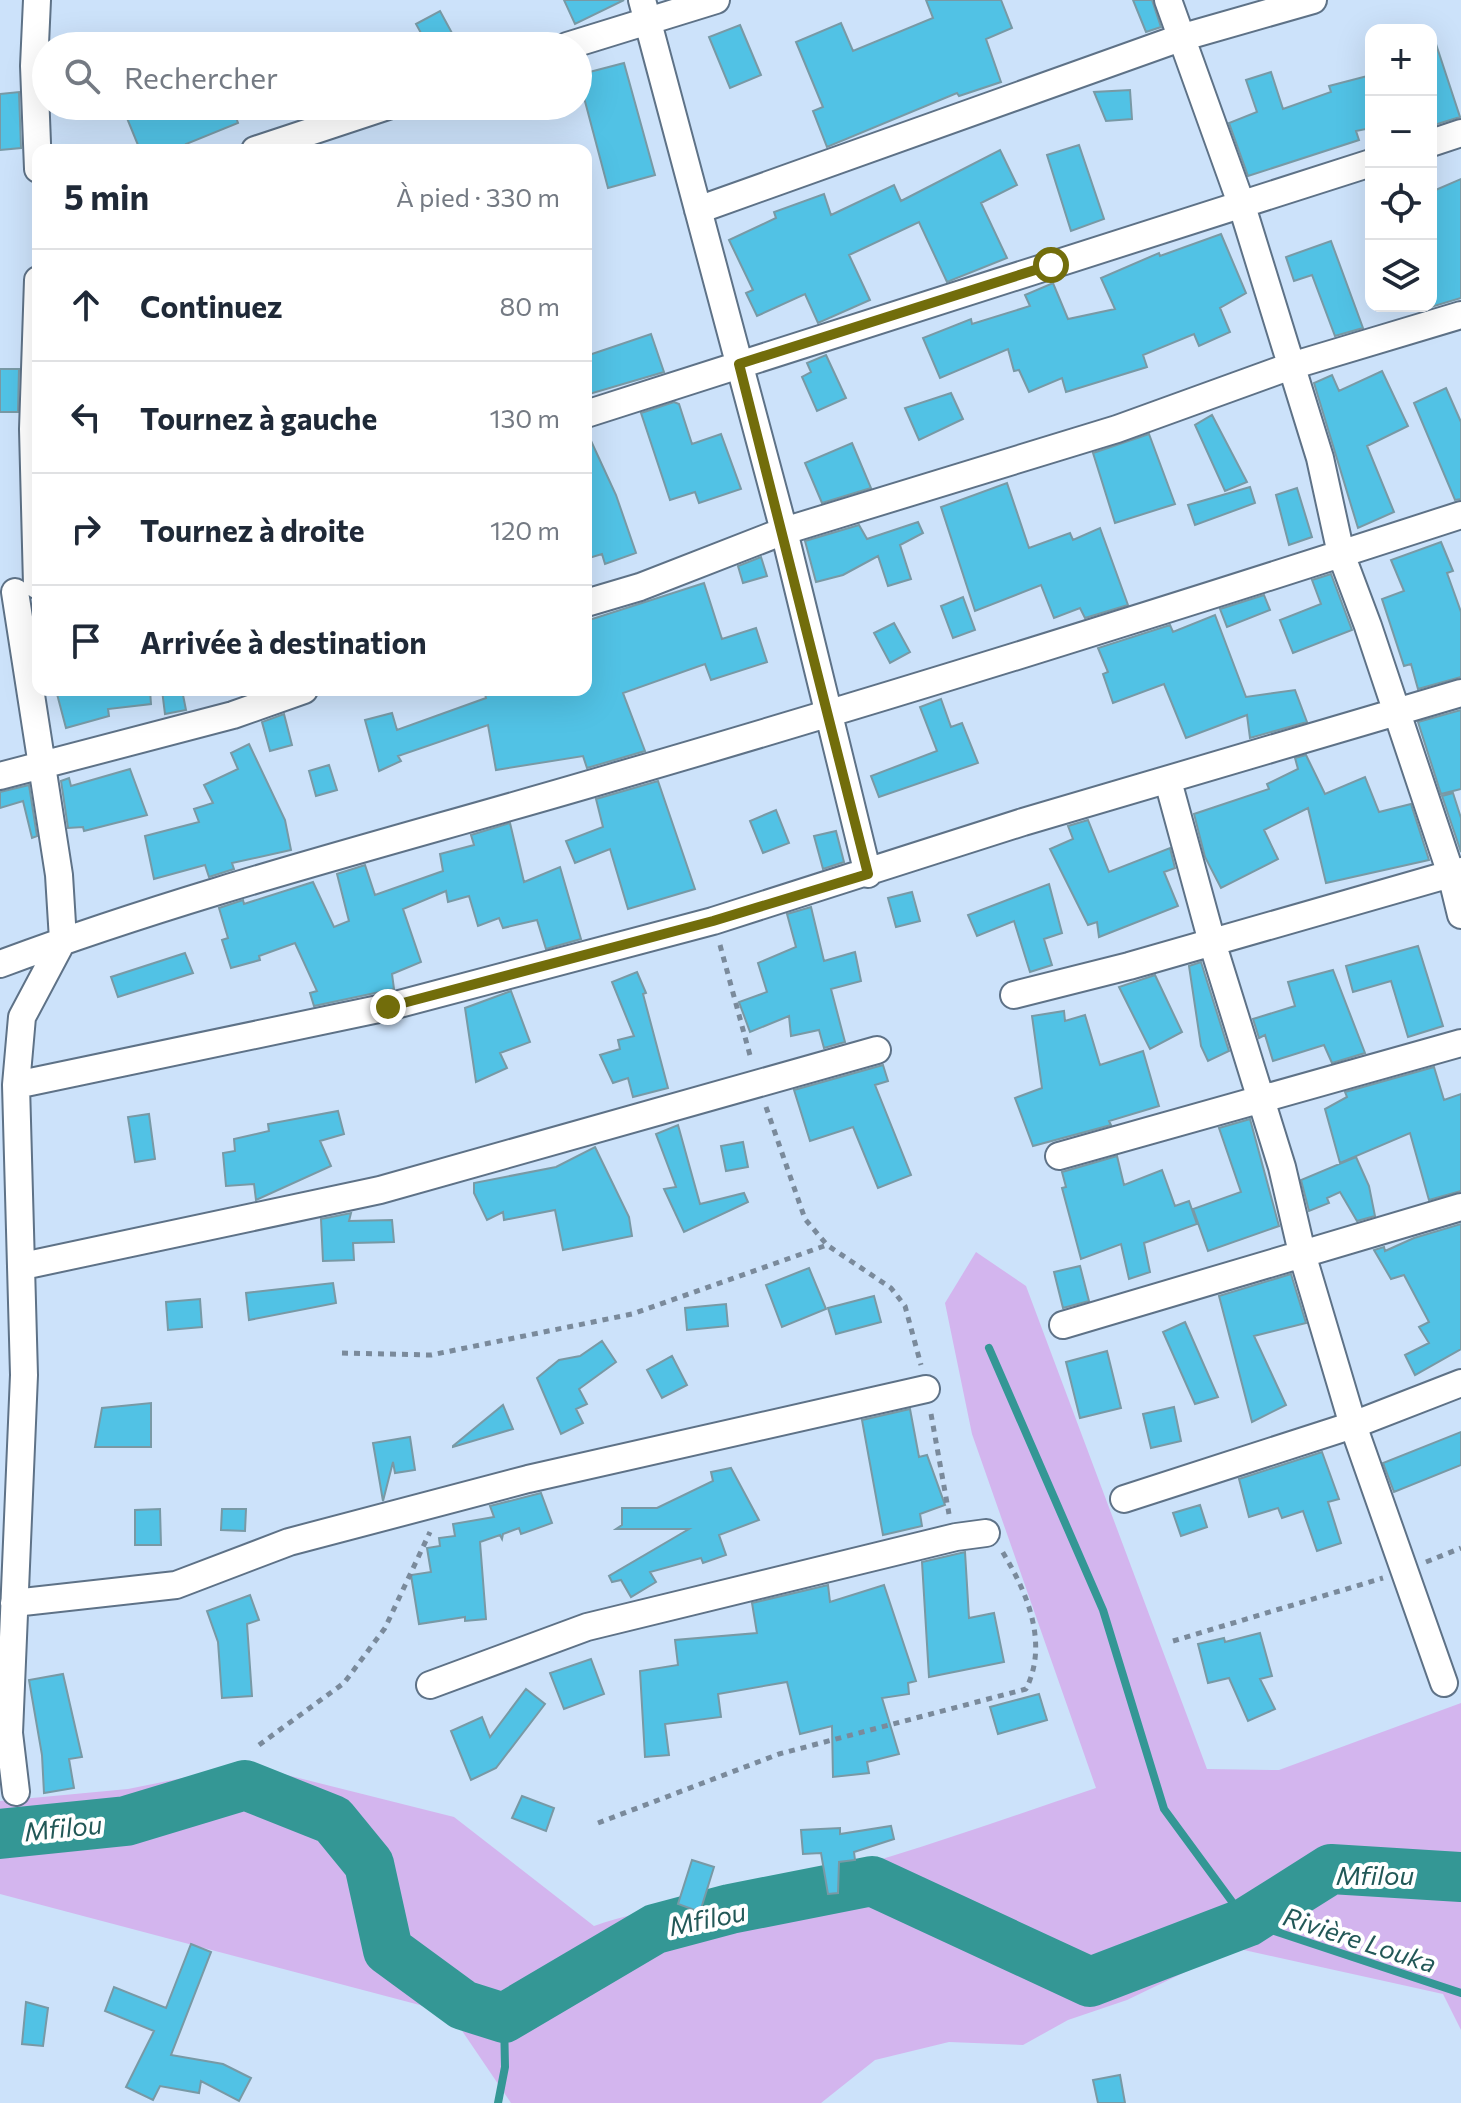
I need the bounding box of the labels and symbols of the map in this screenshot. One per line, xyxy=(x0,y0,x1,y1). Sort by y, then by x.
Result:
route start xyxy=(1033,247,1069,283)
route end xyxy=(370,989,406,1025)
water label: Mfilou xyxy=(23,1808,103,1846)
water label: Mfilou xyxy=(1336,1859,1414,1890)
water label: Mfilou xyxy=(666,1895,748,1941)
water label: Rivière Louka xyxy=(1280,1900,1440,1978)

